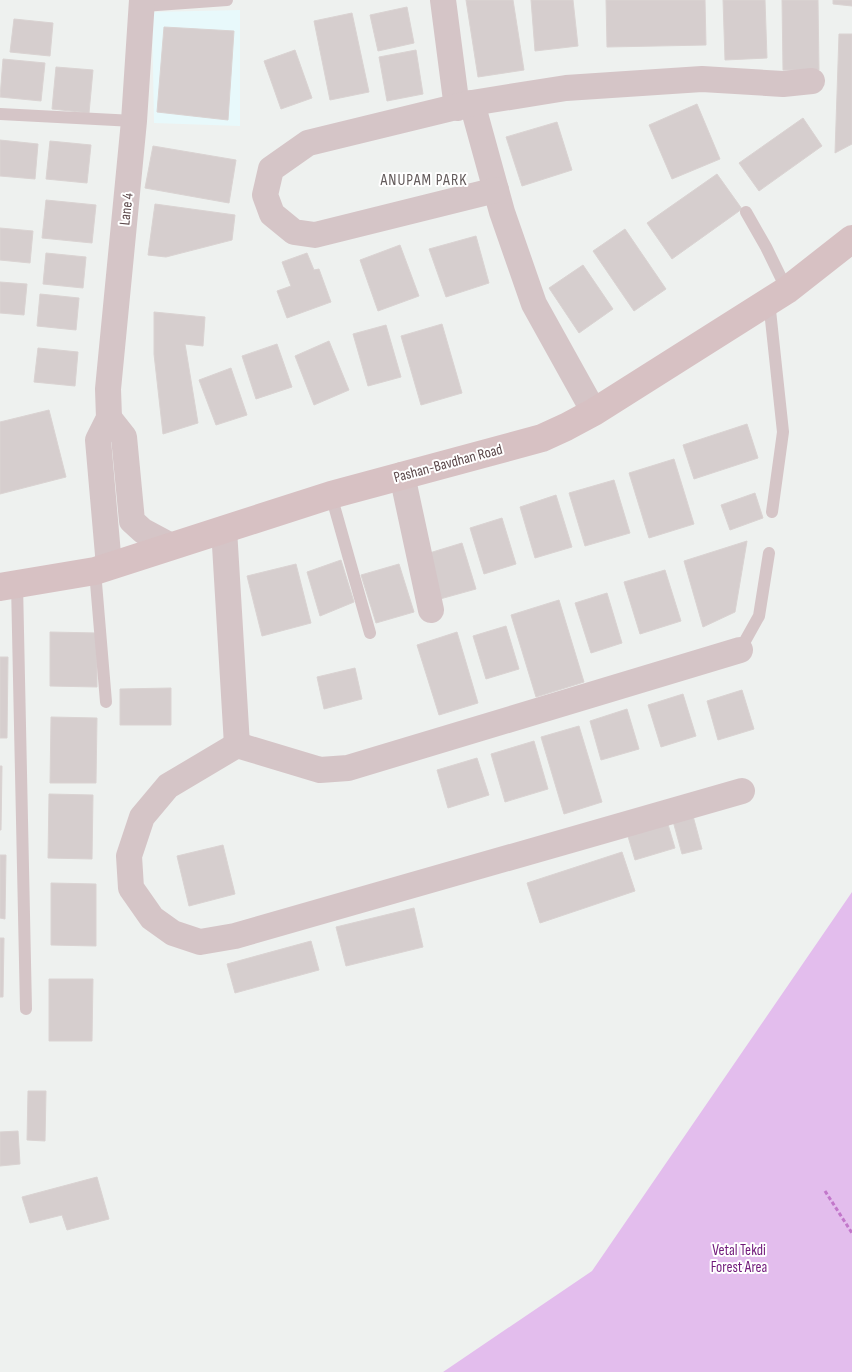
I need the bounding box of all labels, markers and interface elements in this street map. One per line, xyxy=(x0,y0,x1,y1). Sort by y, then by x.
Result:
district label: ANUPAM PARK xyxy=(379,171,468,190)
street label: Lane 4 xyxy=(115,192,138,226)
street label: Pashan-Bavdhan Road xyxy=(392,440,505,487)
park label: Vetal Tekdi Forest Area xyxy=(711,1241,768,1277)

